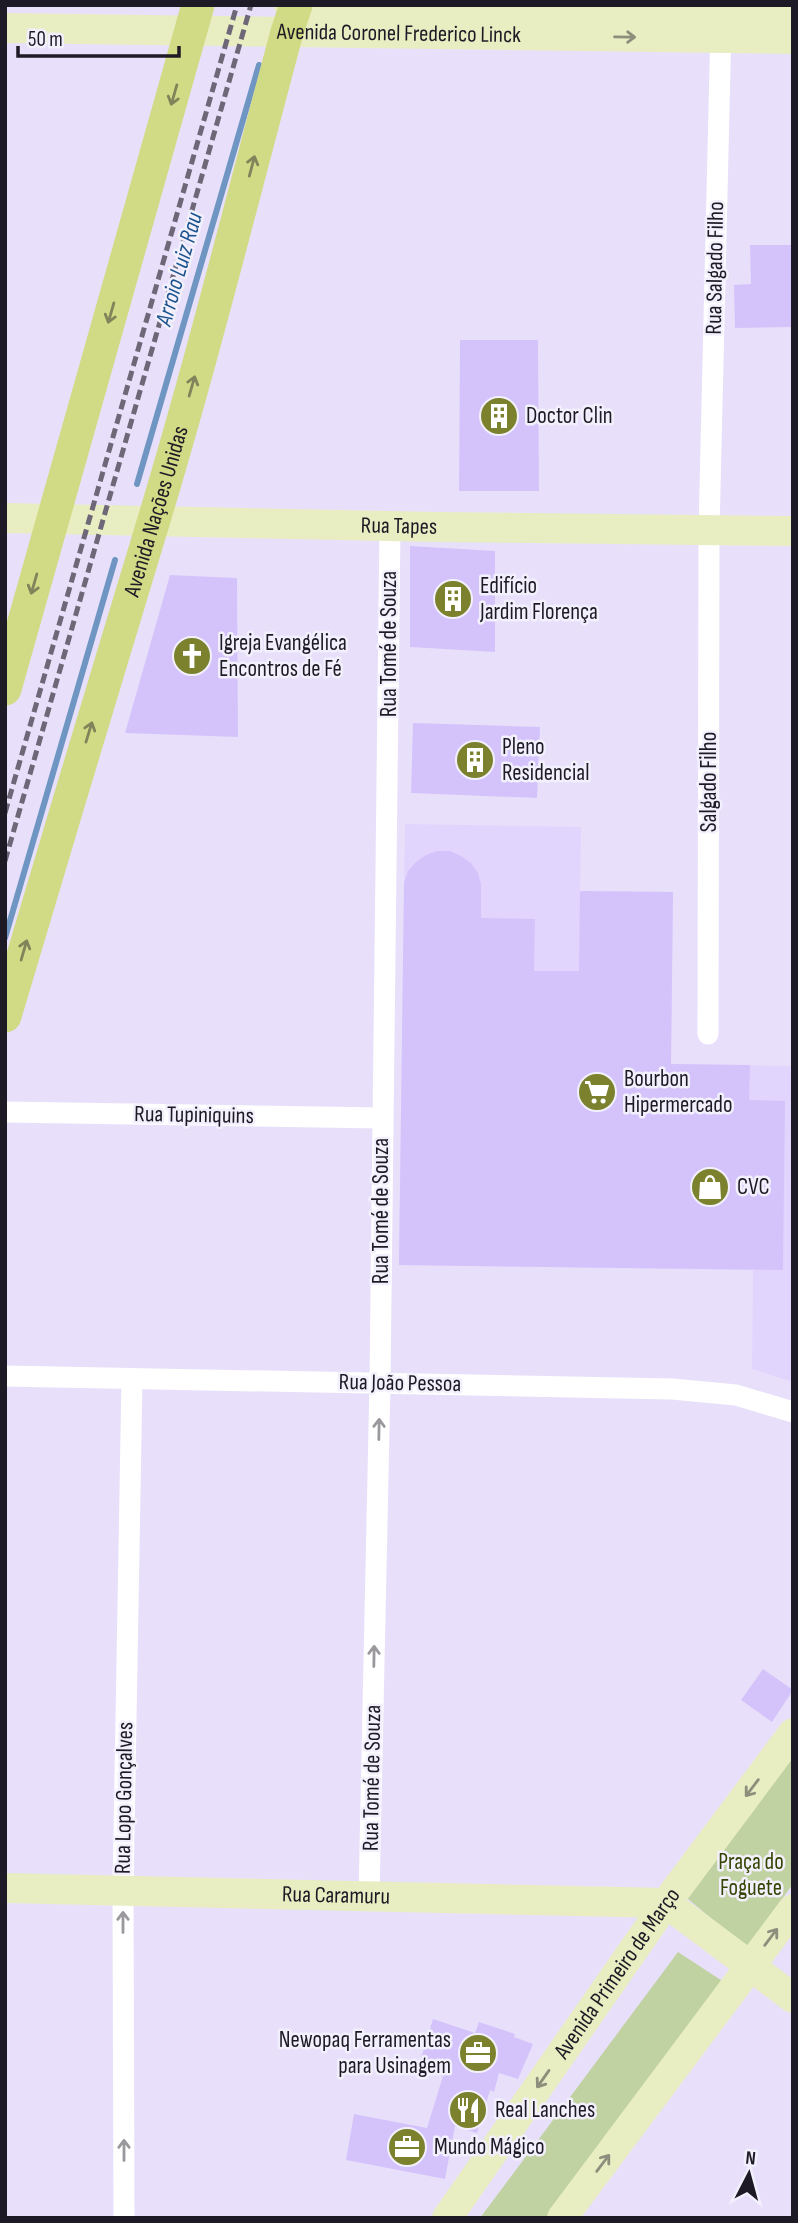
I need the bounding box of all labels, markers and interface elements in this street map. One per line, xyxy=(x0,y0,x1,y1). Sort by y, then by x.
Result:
scale bar xyxy=(18,14,178,58)
street label: Avenida Coronel Frederico Linck xyxy=(276,18,521,49)
text: 50 m xyxy=(28,27,63,52)
one-way arrow xyxy=(613,30,636,44)
one-way arrow xyxy=(166,83,179,105)
one-way arrow xyxy=(246,155,259,178)
street label: Rua Salgado Filho xyxy=(700,201,730,335)
water label: Arroio Luiz Rau xyxy=(149,209,209,330)
one-way arrow xyxy=(104,302,117,324)
one-way arrow xyxy=(186,375,199,398)
building icon: Doctor Clin xyxy=(478,395,520,437)
place label: Doctor Clin xyxy=(526,402,613,430)
street label: Avenida Nações Unidas xyxy=(118,423,195,601)
street label: Rua Tapes xyxy=(360,511,437,541)
street label: Rua Tomé de Souza xyxy=(375,571,403,717)
place label: Edifício Jardim Florença xyxy=(479,572,598,626)
one-way arrow xyxy=(27,573,40,595)
building icon: Edifício Jardim Florença xyxy=(432,578,474,620)
place label: Igreja Evangélica Encontros de Fé xyxy=(219,629,347,683)
church icon: Igreja Evangélica Encontros de Fé xyxy=(171,635,213,677)
one-way arrow xyxy=(84,722,97,744)
street label: Salgado Filho xyxy=(695,732,723,832)
place label: Pleno Residencial xyxy=(502,733,589,787)
building icon: Pleno Residencial xyxy=(454,739,496,781)
one-way arrow xyxy=(19,940,32,962)
place label: Bourbon Hipermercado xyxy=(624,1065,732,1119)
supermarket icon: Bourbon Hipermercado xyxy=(576,1071,618,1113)
street label: Rua Tupiniquins xyxy=(134,1100,254,1130)
street label: Rua Tomé de Souza xyxy=(367,1138,395,1284)
shop icon: CVC xyxy=(689,1166,731,1208)
place label: CVC xyxy=(737,1173,770,1201)
street label: Rua João Pessoa xyxy=(338,1368,462,1398)
one-way arrow xyxy=(372,1418,386,1441)
one-way arrow xyxy=(368,1645,381,1668)
street label: Rua Tomé de Souza xyxy=(357,1705,387,1851)
street label: Rua Lopo Gonçalves xyxy=(109,1722,139,1874)
one-way arrow xyxy=(745,1778,759,1797)
park label: Praça do Foguete xyxy=(718,1848,784,1902)
street label: Rua Caramuru xyxy=(282,1880,390,1911)
street label: Avenida Primeiro de Março xyxy=(547,1882,686,2065)
one-way arrow xyxy=(116,1911,130,1934)
one-way arrow xyxy=(764,1929,779,1947)
place label: Newopaq Ferramentas para Usinagem xyxy=(279,2026,451,2080)
office icon: Newopaq Ferramentas para Usinagem xyxy=(457,2032,499,2074)
one-way arrow xyxy=(536,2069,550,2088)
restaurant icon: Real Lanches xyxy=(447,2089,489,2131)
place label: Real Lanches xyxy=(495,2096,595,2124)
office icon: Mundo Mágico xyxy=(386,2126,428,2168)
place label: Mundo Mágico xyxy=(434,2133,545,2161)
one-way arrow xyxy=(117,2138,131,2161)
north arrow xyxy=(714,2139,784,2209)
text: N xyxy=(744,2147,757,2171)
one-way arrow xyxy=(596,2154,611,2173)

